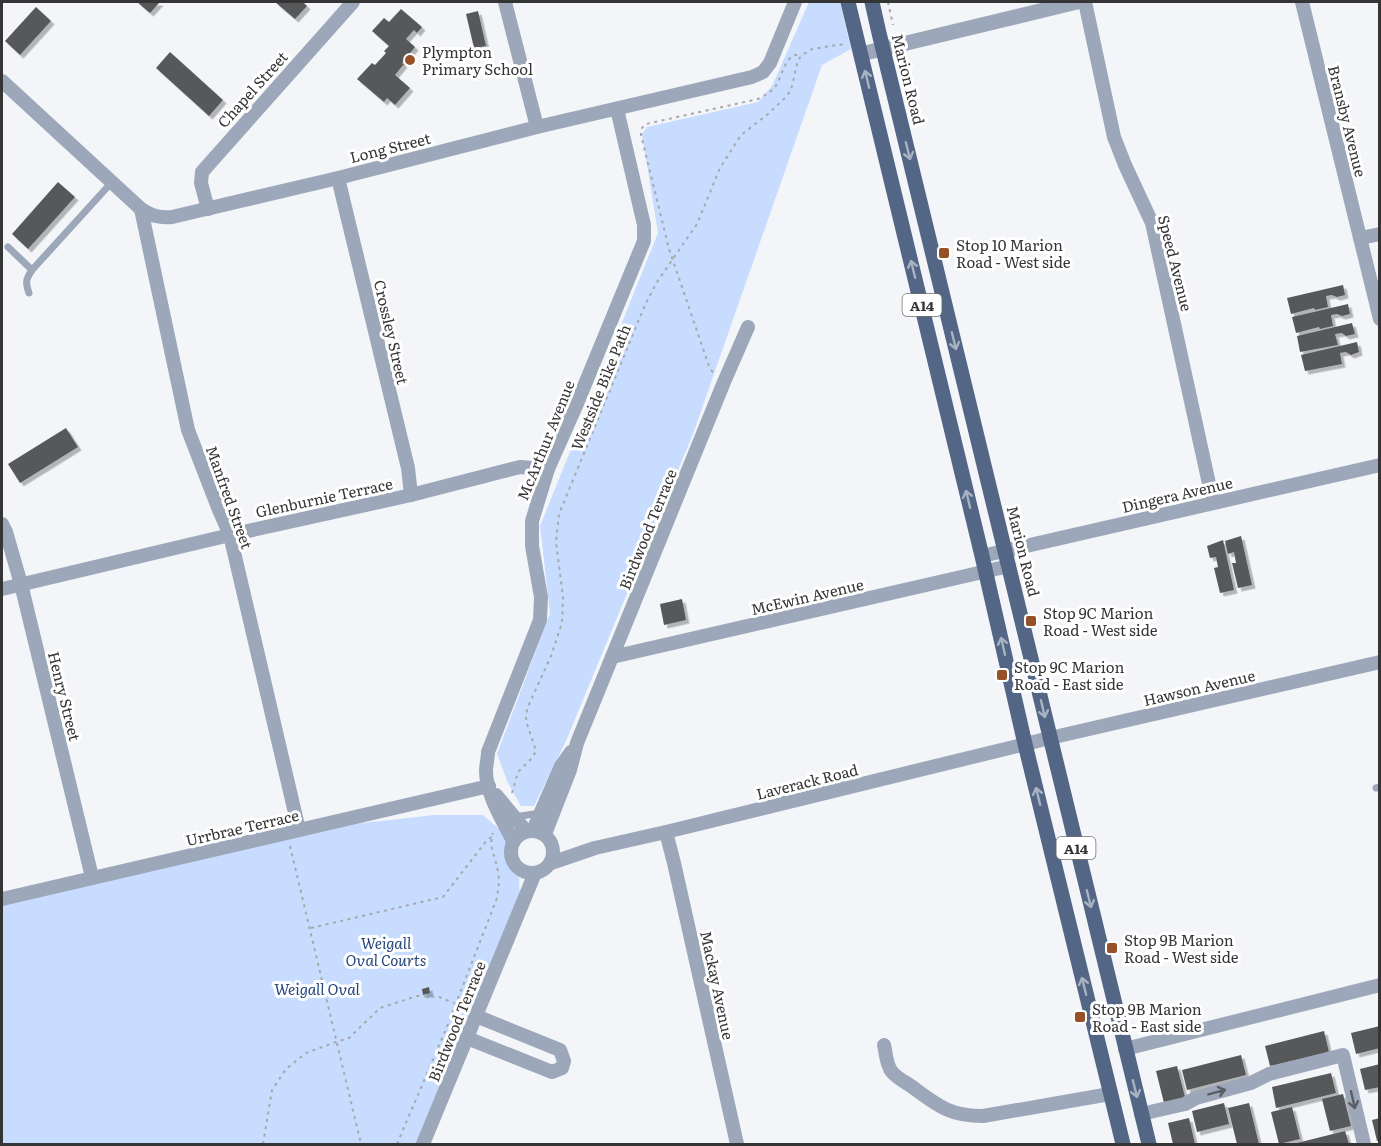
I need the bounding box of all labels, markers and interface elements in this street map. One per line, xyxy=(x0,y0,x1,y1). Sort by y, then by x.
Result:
street label: Marion Road xyxy=(887,31,931,127)
place label: Plympton Primary School xyxy=(422,40,533,80)
street label: Chapel Street xyxy=(211,46,293,132)
marker: Plympton Primary School xyxy=(403,53,417,67)
street label: Bransby Avenue xyxy=(1323,63,1373,179)
one-way arrow xyxy=(861,70,873,89)
street label: Long Street xyxy=(347,126,433,168)
one-way arrow xyxy=(902,142,914,161)
street label: Speed Avenue xyxy=(1153,212,1199,314)
place label: Stop 10 Marion Road - West side xyxy=(956,233,1071,273)
marker: Stop 10 Marion Road - West side xyxy=(937,246,951,260)
one-way arrow xyxy=(906,260,918,279)
street label: Crossley Street xyxy=(369,278,415,386)
road number: A14 xyxy=(902,294,942,316)
street label: Westside Bike Path xyxy=(564,321,636,453)
one-way arrow xyxy=(949,331,961,350)
street label: McArthur Avenue xyxy=(510,376,580,504)
street label: Manfred Street xyxy=(201,442,259,552)
street label: Birdwood Terrace xyxy=(612,465,682,593)
street label: Dingera Avenue xyxy=(1119,470,1235,518)
street label: Glenburnie Terrace xyxy=(253,471,395,523)
one-way arrow xyxy=(962,490,974,509)
street label: Marion Road xyxy=(1002,503,1046,599)
street label: McEwin Avenue xyxy=(748,572,866,620)
place label: Stop 9C Marion Road - West side xyxy=(1043,601,1158,641)
marker: Stop 9C Marion Road - West side xyxy=(1024,614,1038,628)
one-way arrow xyxy=(996,637,1008,656)
street label: Henry Street xyxy=(43,649,87,743)
place label: Stop 9C Marion Road - East side xyxy=(1014,655,1124,695)
street label: Hawson Avenue xyxy=(1141,663,1257,711)
marker: Stop 9C Marion Road - East side xyxy=(995,668,1009,682)
one-way arrow xyxy=(1038,700,1050,719)
street label: Laverack Road xyxy=(754,757,860,805)
one-way arrow xyxy=(1031,787,1043,806)
street label: Urrbrae Terrace xyxy=(183,803,301,851)
road number: A14 xyxy=(1056,837,1096,859)
one-way arrow xyxy=(1083,889,1095,908)
street label: Mackay Avenue xyxy=(695,928,741,1042)
place label: Stop 9B Marion Road - West side xyxy=(1124,928,1239,968)
park label: Weigall Oval Courts xyxy=(346,931,426,971)
marker: Stop 9B Marion Road - West side xyxy=(1105,941,1119,955)
street label: Birdwood Terrace xyxy=(421,957,491,1085)
one-way arrow xyxy=(1078,976,1090,995)
park label: Weigall Oval xyxy=(274,977,361,1000)
place label: Stop 9B Marion Road - East side xyxy=(1092,997,1202,1037)
marker: Stop 9B Marion Road - East side xyxy=(1073,1010,1087,1024)
one-way arrow xyxy=(1130,1079,1142,1098)
one-way arrow xyxy=(1207,1086,1226,1097)
one-way arrow xyxy=(1348,1090,1360,1109)

